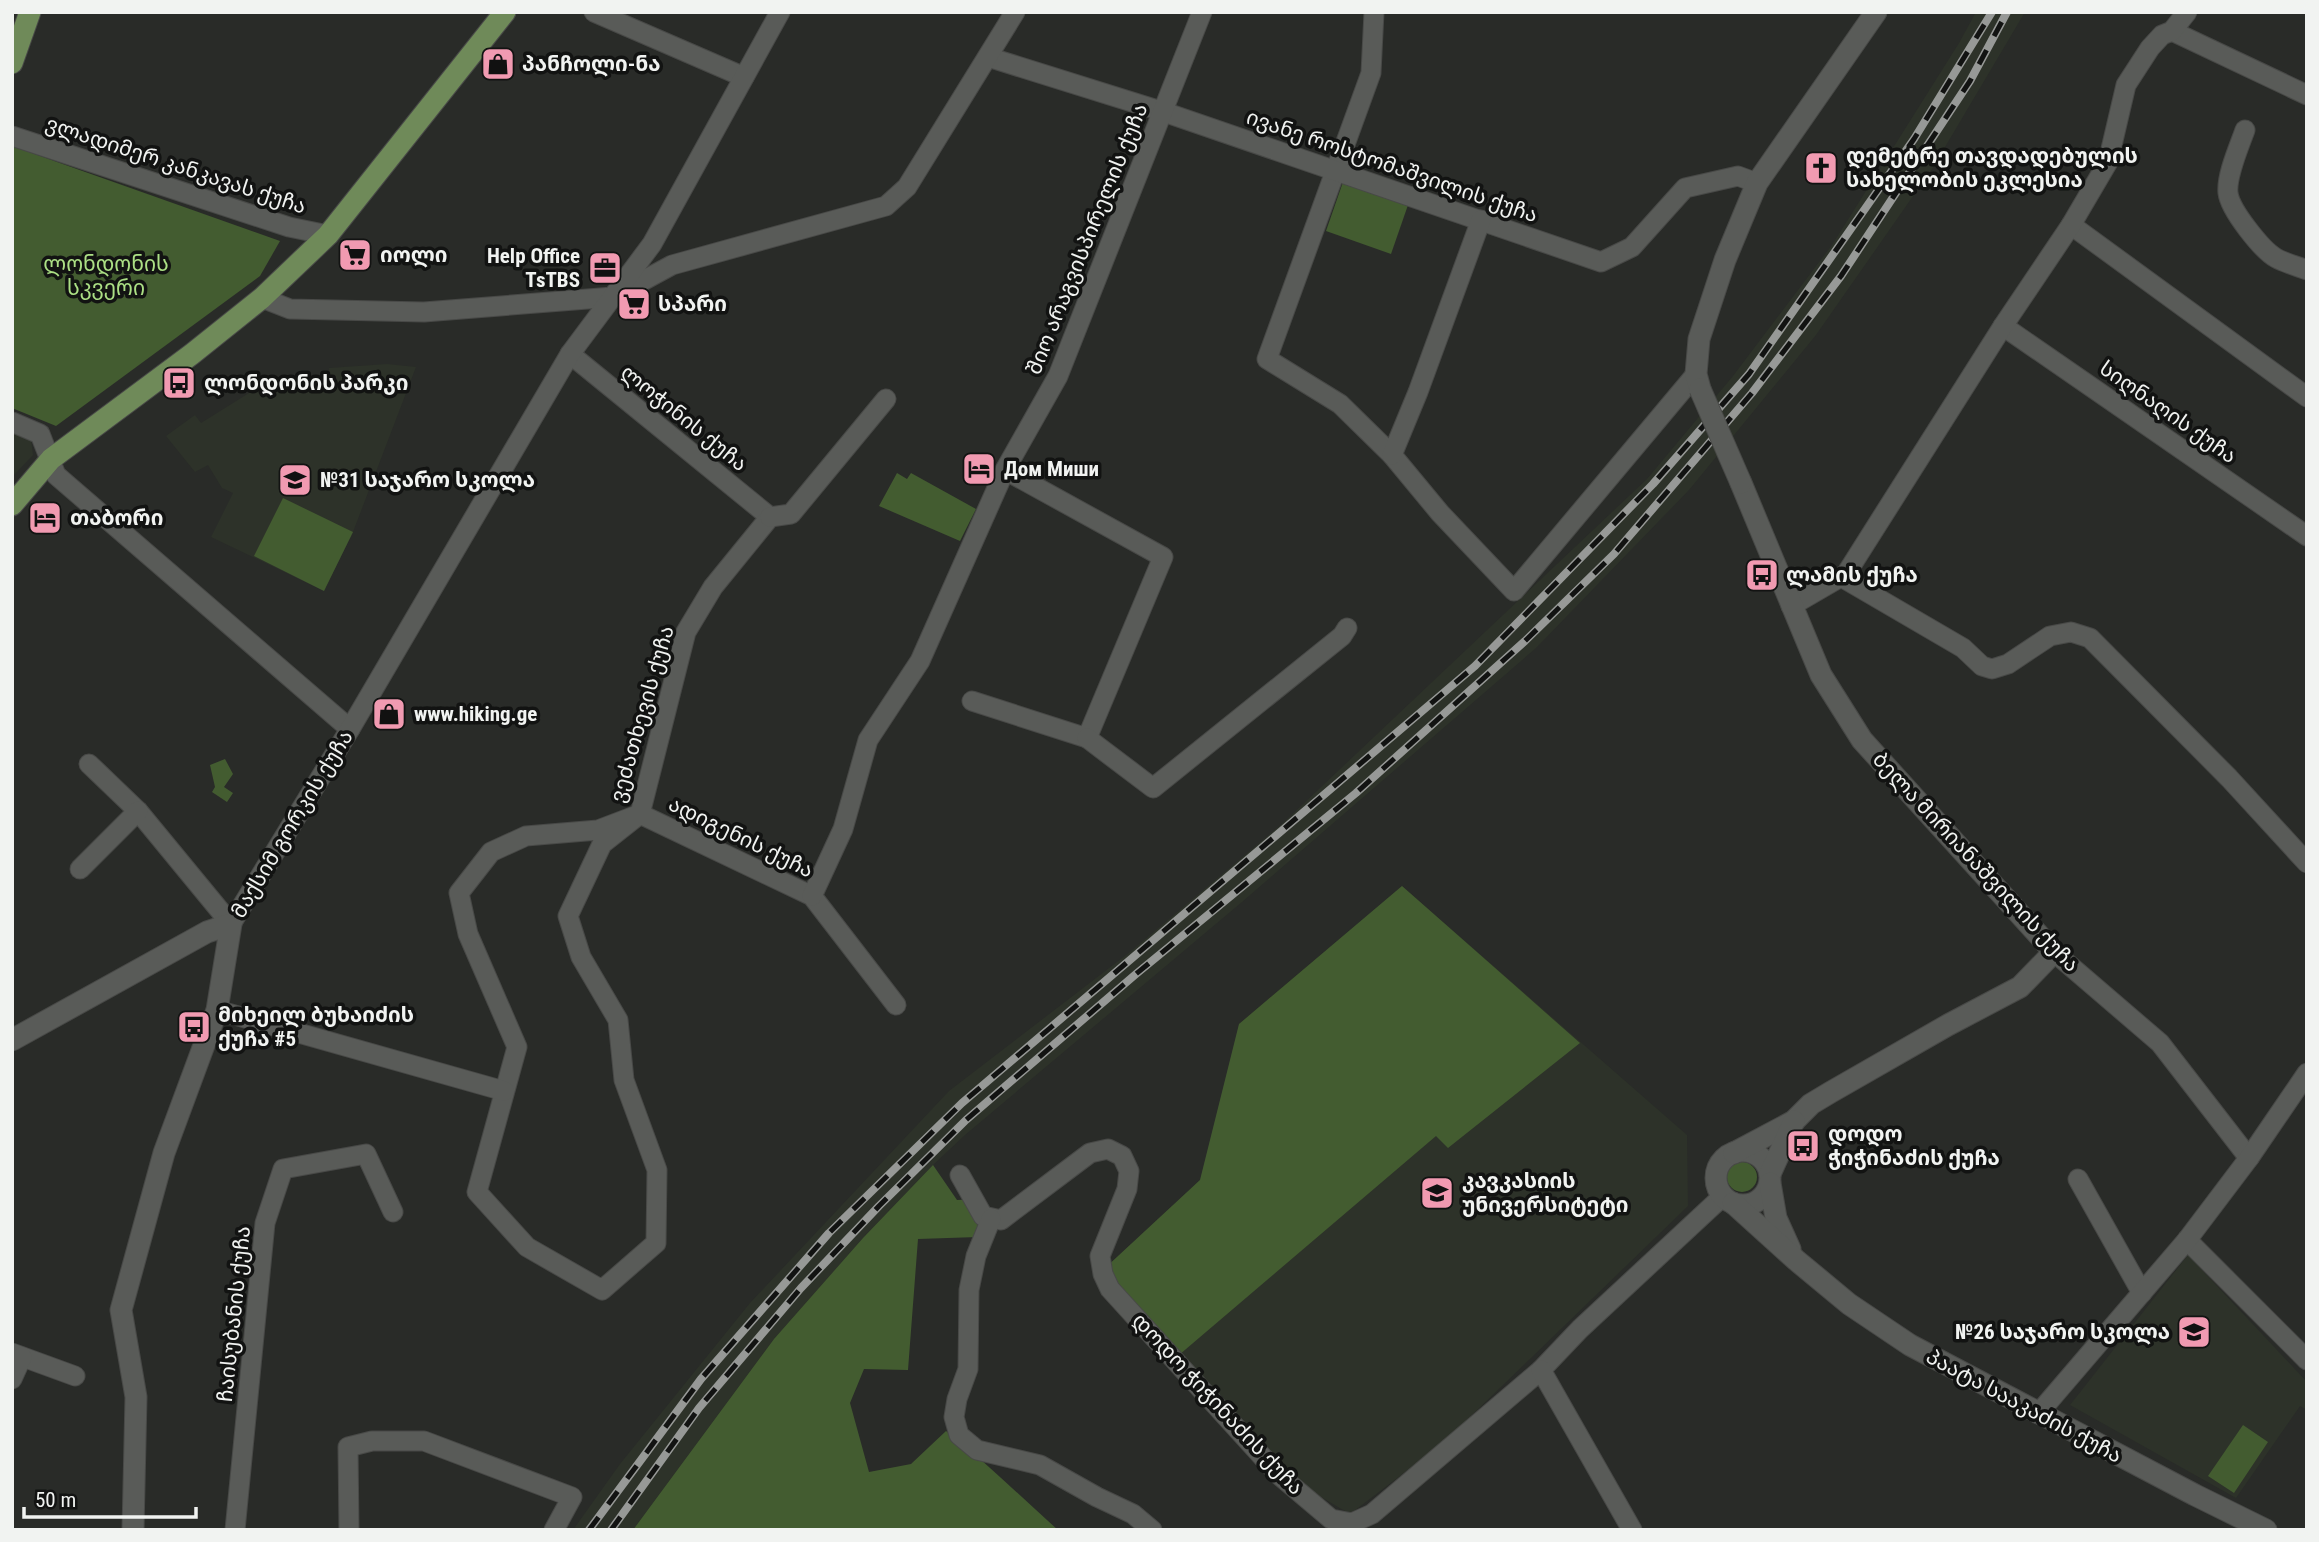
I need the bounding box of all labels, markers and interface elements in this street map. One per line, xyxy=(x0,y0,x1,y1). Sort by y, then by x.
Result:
shop icon: პანჩოლი-ნა xyxy=(479,45,517,83)
place label: პანჩოლი-ნა xyxy=(522,52,661,77)
street label: შიო არაგვისპირელის ქუჩა xyxy=(1022,100,1153,378)
street label: ივანე როსტომაშვილის ქუჩა xyxy=(1243,105,1541,228)
street label: ვლადიმერ კანკავას ქუჩა xyxy=(43,112,309,219)
place label: დემეტრე თავდადებულის სახელობის ეკლესია xyxy=(1846,144,2138,193)
church icon: დემეტრე თავდადებულის სახელობის ეკლესია xyxy=(1802,149,1840,187)
supermarket icon: იოლი xyxy=(336,236,374,274)
place label: იოლი xyxy=(380,243,448,268)
place label: Help Office TsTBS xyxy=(487,244,580,292)
office icon: Help Office TsTBS xyxy=(586,249,624,287)
park label: ლონდონის სკვერი xyxy=(43,252,169,300)
supermarket icon: სპარი xyxy=(615,285,653,323)
place label: სპარი xyxy=(658,292,727,316)
street label: სიღნაღის ქუჩა xyxy=(2094,356,2241,469)
street label: ლოჭინის ქუჩა xyxy=(616,360,752,477)
bus stop icon: ლონდონის პარკი xyxy=(160,364,198,402)
place label: ლონდონის პარკი xyxy=(204,371,408,396)
hotel icon: Дом Миши xyxy=(960,450,998,488)
place label: Дом Миши xyxy=(1004,457,1099,481)
school or university icon: №31 საჯარო სკოლა xyxy=(276,461,314,499)
place label: №31 საჯარო სკოლა xyxy=(320,468,535,493)
hotel icon: თაბორი xyxy=(26,499,64,537)
place label: თაბორი xyxy=(70,506,163,530)
bus stop icon: ლამის ქუჩა xyxy=(1743,556,1781,594)
place label: ლამის ქუჩა xyxy=(1786,563,1918,588)
street label: ვეძათხევის ქუჩა xyxy=(605,623,679,805)
shop icon: www.hiking.ge xyxy=(370,695,408,733)
place label: www.hiking.ge xyxy=(414,702,537,726)
street label: მაქსიმ გორკის ქუჩა xyxy=(226,726,358,922)
street label: ბელა მირიანაშვილის ქუჩა xyxy=(1867,747,2084,977)
street label: ადიგენის ქუჩა xyxy=(664,792,817,883)
place label: მიხეილ ბუხაიძის ქუჩა #5 xyxy=(218,1003,414,1051)
bus stop icon: მიხეილ ბუხაიძის ქუჩა #5 xyxy=(175,1008,213,1046)
place label: დოდო ჭიჭინაძის ქუჩა xyxy=(1828,1122,2000,1170)
bus stop icon: დოდო ჭიჭინაძის ქუჩა xyxy=(1784,1127,1822,1165)
place label: კავკასიის უნივერსიტეტი xyxy=(1462,1169,1629,1217)
school or university icon: კავკასიის უნივერსიტეტი xyxy=(1418,1174,1456,1212)
street label: ჩაისუბანის ქუჩა xyxy=(213,1225,255,1403)
street label: დოდო ჭიჭინაძის ქუჩა xyxy=(1127,1308,1308,1500)
school or university icon: №26 საჯარო სკოლა xyxy=(2175,1313,2213,1351)
place label: №26 საჯარო სკოლა xyxy=(1955,1320,2170,1345)
street label: პაატა სააკაძის ქუჩა xyxy=(1922,1344,2126,1468)
scale bar xyxy=(24,1476,196,1520)
text: 50 m xyxy=(35,1488,76,1512)

